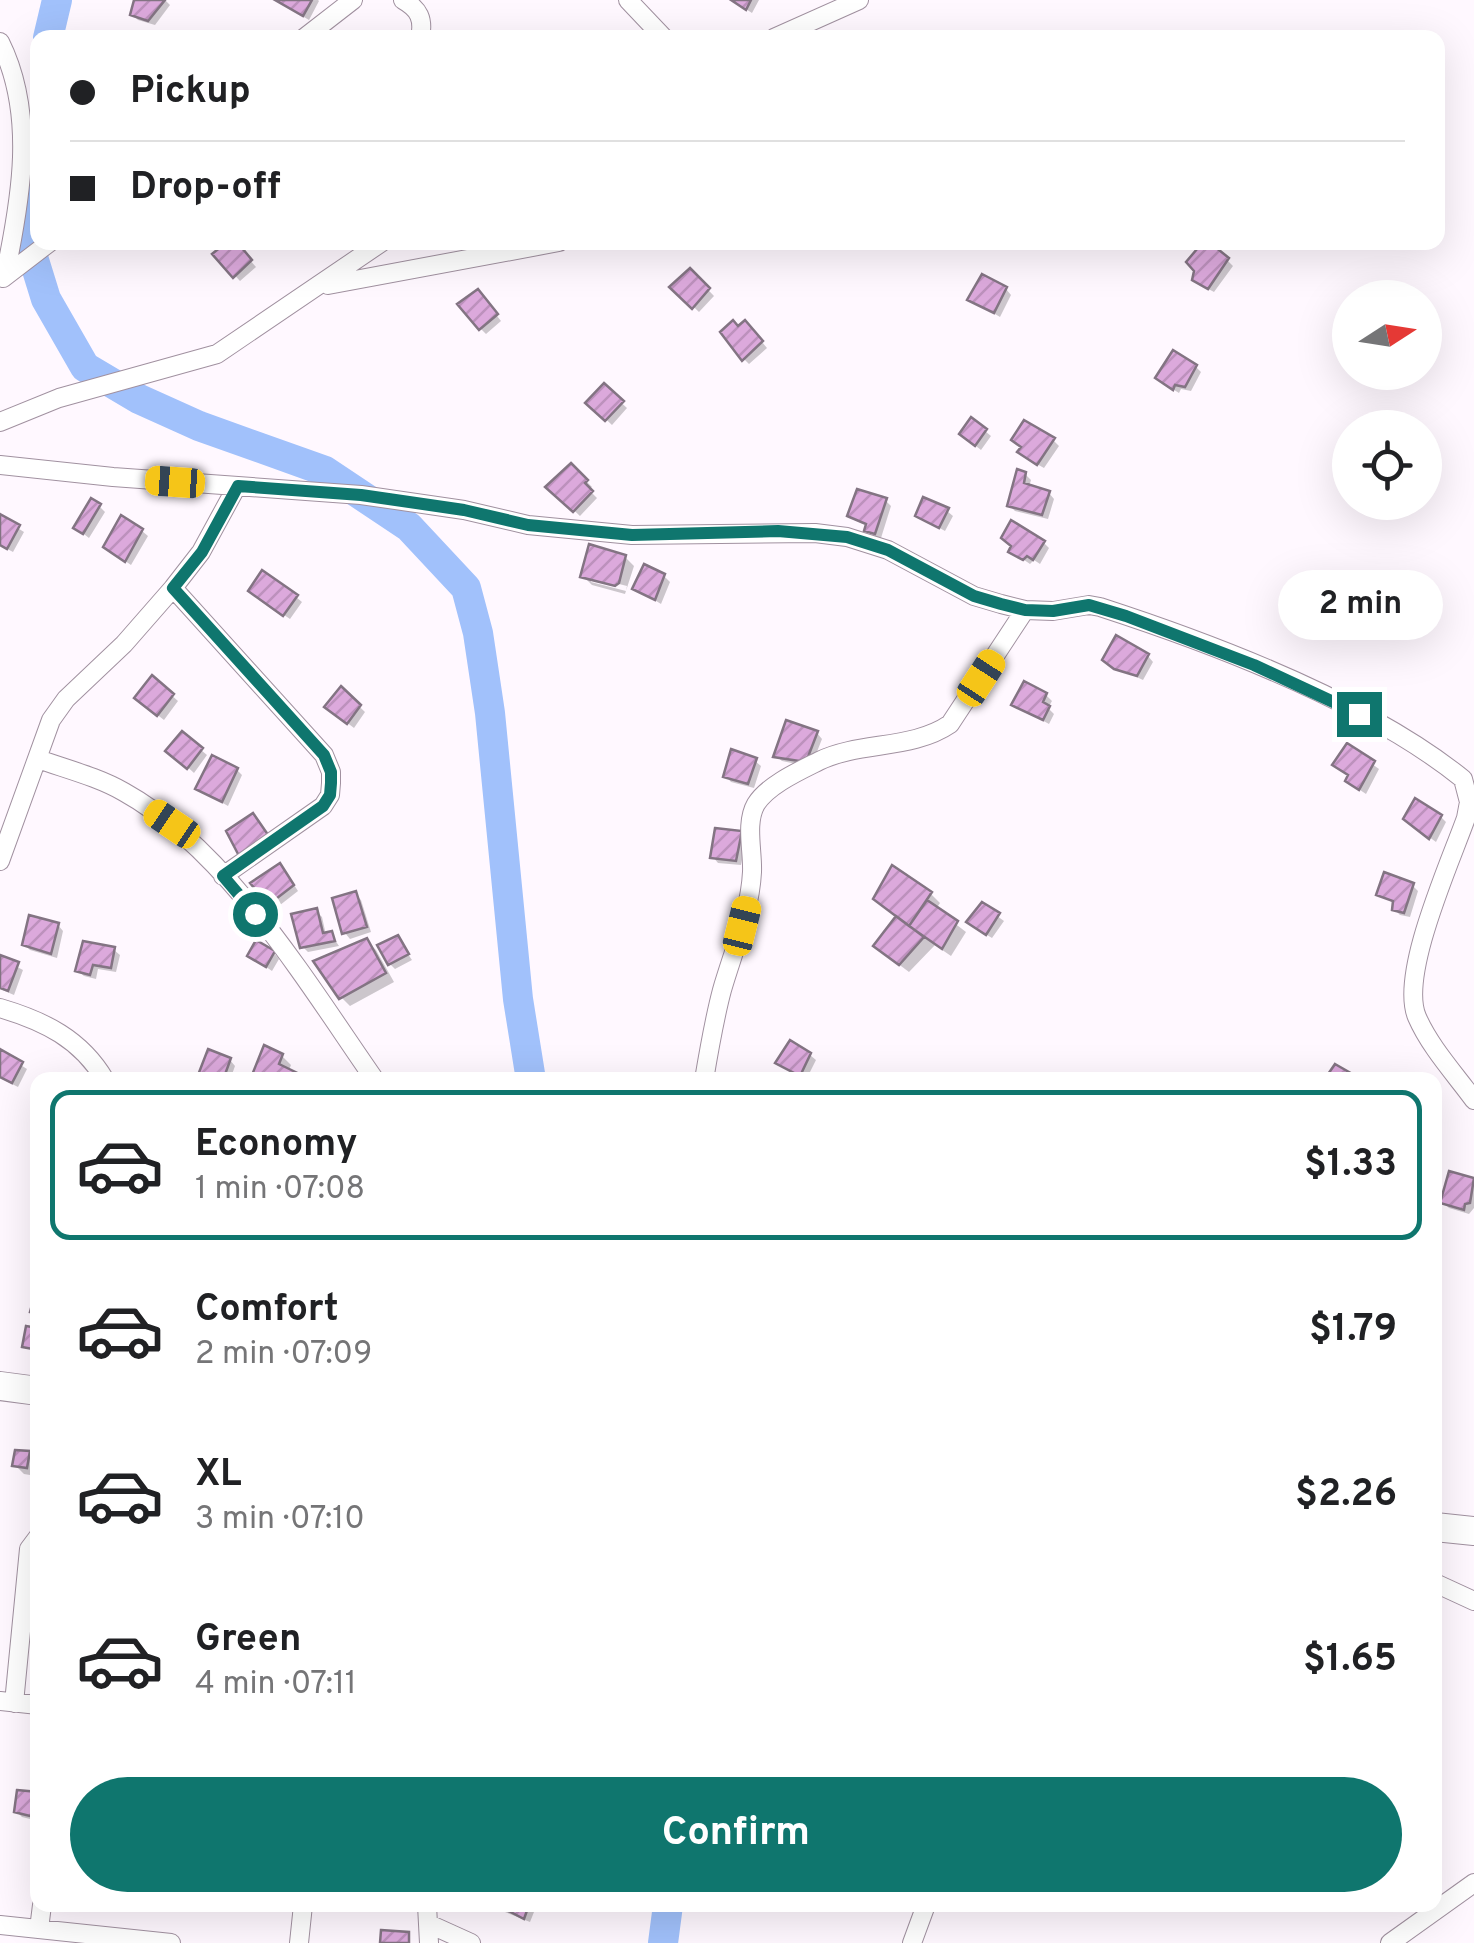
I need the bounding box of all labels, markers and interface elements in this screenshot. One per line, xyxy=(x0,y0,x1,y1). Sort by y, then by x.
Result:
text: Pickup xyxy=(130,68,251,117)
text: Drop-off xyxy=(130,164,281,213)
north arrow xyxy=(1332,280,1442,390)
map controls xyxy=(1332,280,1442,520)
button: locate xyxy=(1332,410,1442,520)
car xyxy=(144,465,206,499)
callout: 2 min xyxy=(1276,569,1442,639)
text: 2 min xyxy=(1319,585,1402,625)
car xyxy=(952,645,1010,711)
route end xyxy=(1337,692,1382,737)
car xyxy=(139,795,205,853)
route start xyxy=(233,892,278,937)
car xyxy=(720,893,764,959)
icon: car xyxy=(75,1120,165,1210)
text: Economy xyxy=(195,1121,357,1170)
text: $1.33 xyxy=(1304,1141,1397,1190)
text: 1 min · 07:08 xyxy=(195,1170,365,1210)
icon: car xyxy=(75,1285,165,1375)
text: Comfort xyxy=(195,1286,339,1335)
text: $1.79 xyxy=(1309,1306,1397,1355)
text: 2 min · 07:09 xyxy=(195,1335,372,1375)
icon: car xyxy=(75,1450,165,1540)
text: XL xyxy=(195,1451,242,1500)
text: $2.26 xyxy=(1295,1471,1397,1520)
text: 3 min · 07:10 xyxy=(195,1500,365,1540)
icon: car xyxy=(75,1615,165,1705)
text: Green xyxy=(195,1616,301,1665)
text: $1.65 xyxy=(1303,1636,1397,1685)
text: 4 min · 07:11 xyxy=(195,1665,357,1705)
button: Confirm xyxy=(70,1777,1402,1892)

